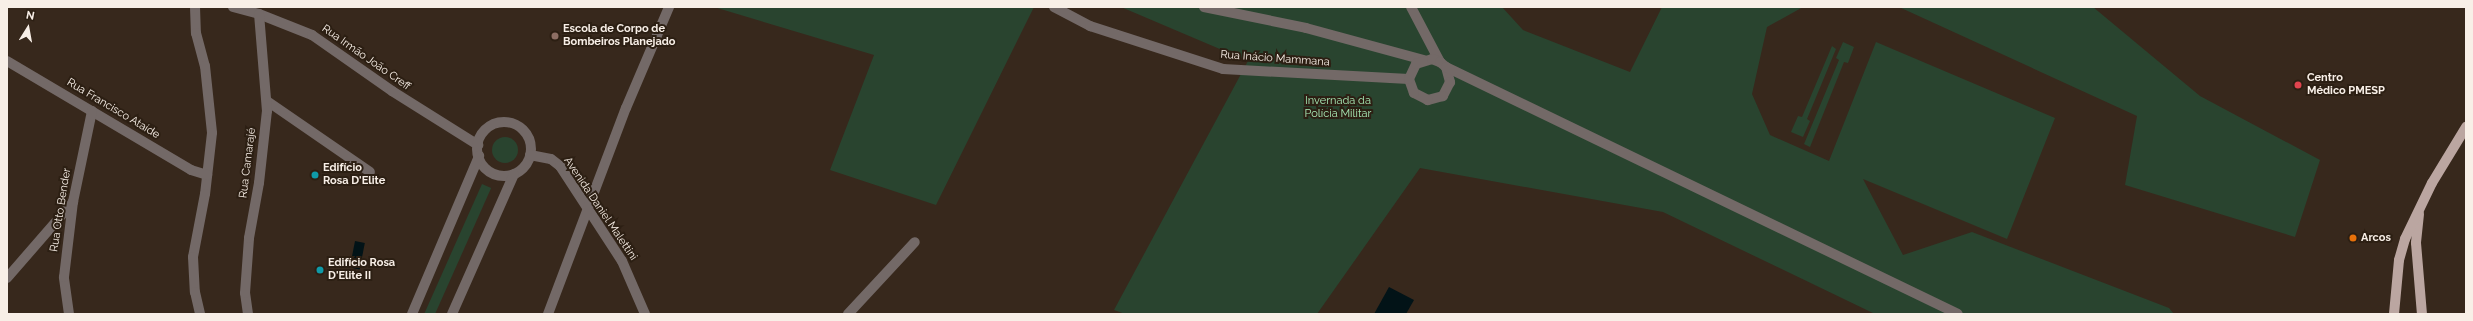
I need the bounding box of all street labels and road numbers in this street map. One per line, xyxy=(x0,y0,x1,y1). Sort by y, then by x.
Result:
street label: Rua Irmão João Creff xyxy=(319,22,413,94)
street label: Rua Inácio Mammana xyxy=(1220,49,1330,69)
street label: Rua Francisco Ataíde xyxy=(64,76,162,142)
street label: Rua Camarajé xyxy=(237,127,259,199)
street label: Avenida Daniel Malettini xyxy=(560,155,640,263)
street label: Rua Otto Bender xyxy=(48,167,74,253)

